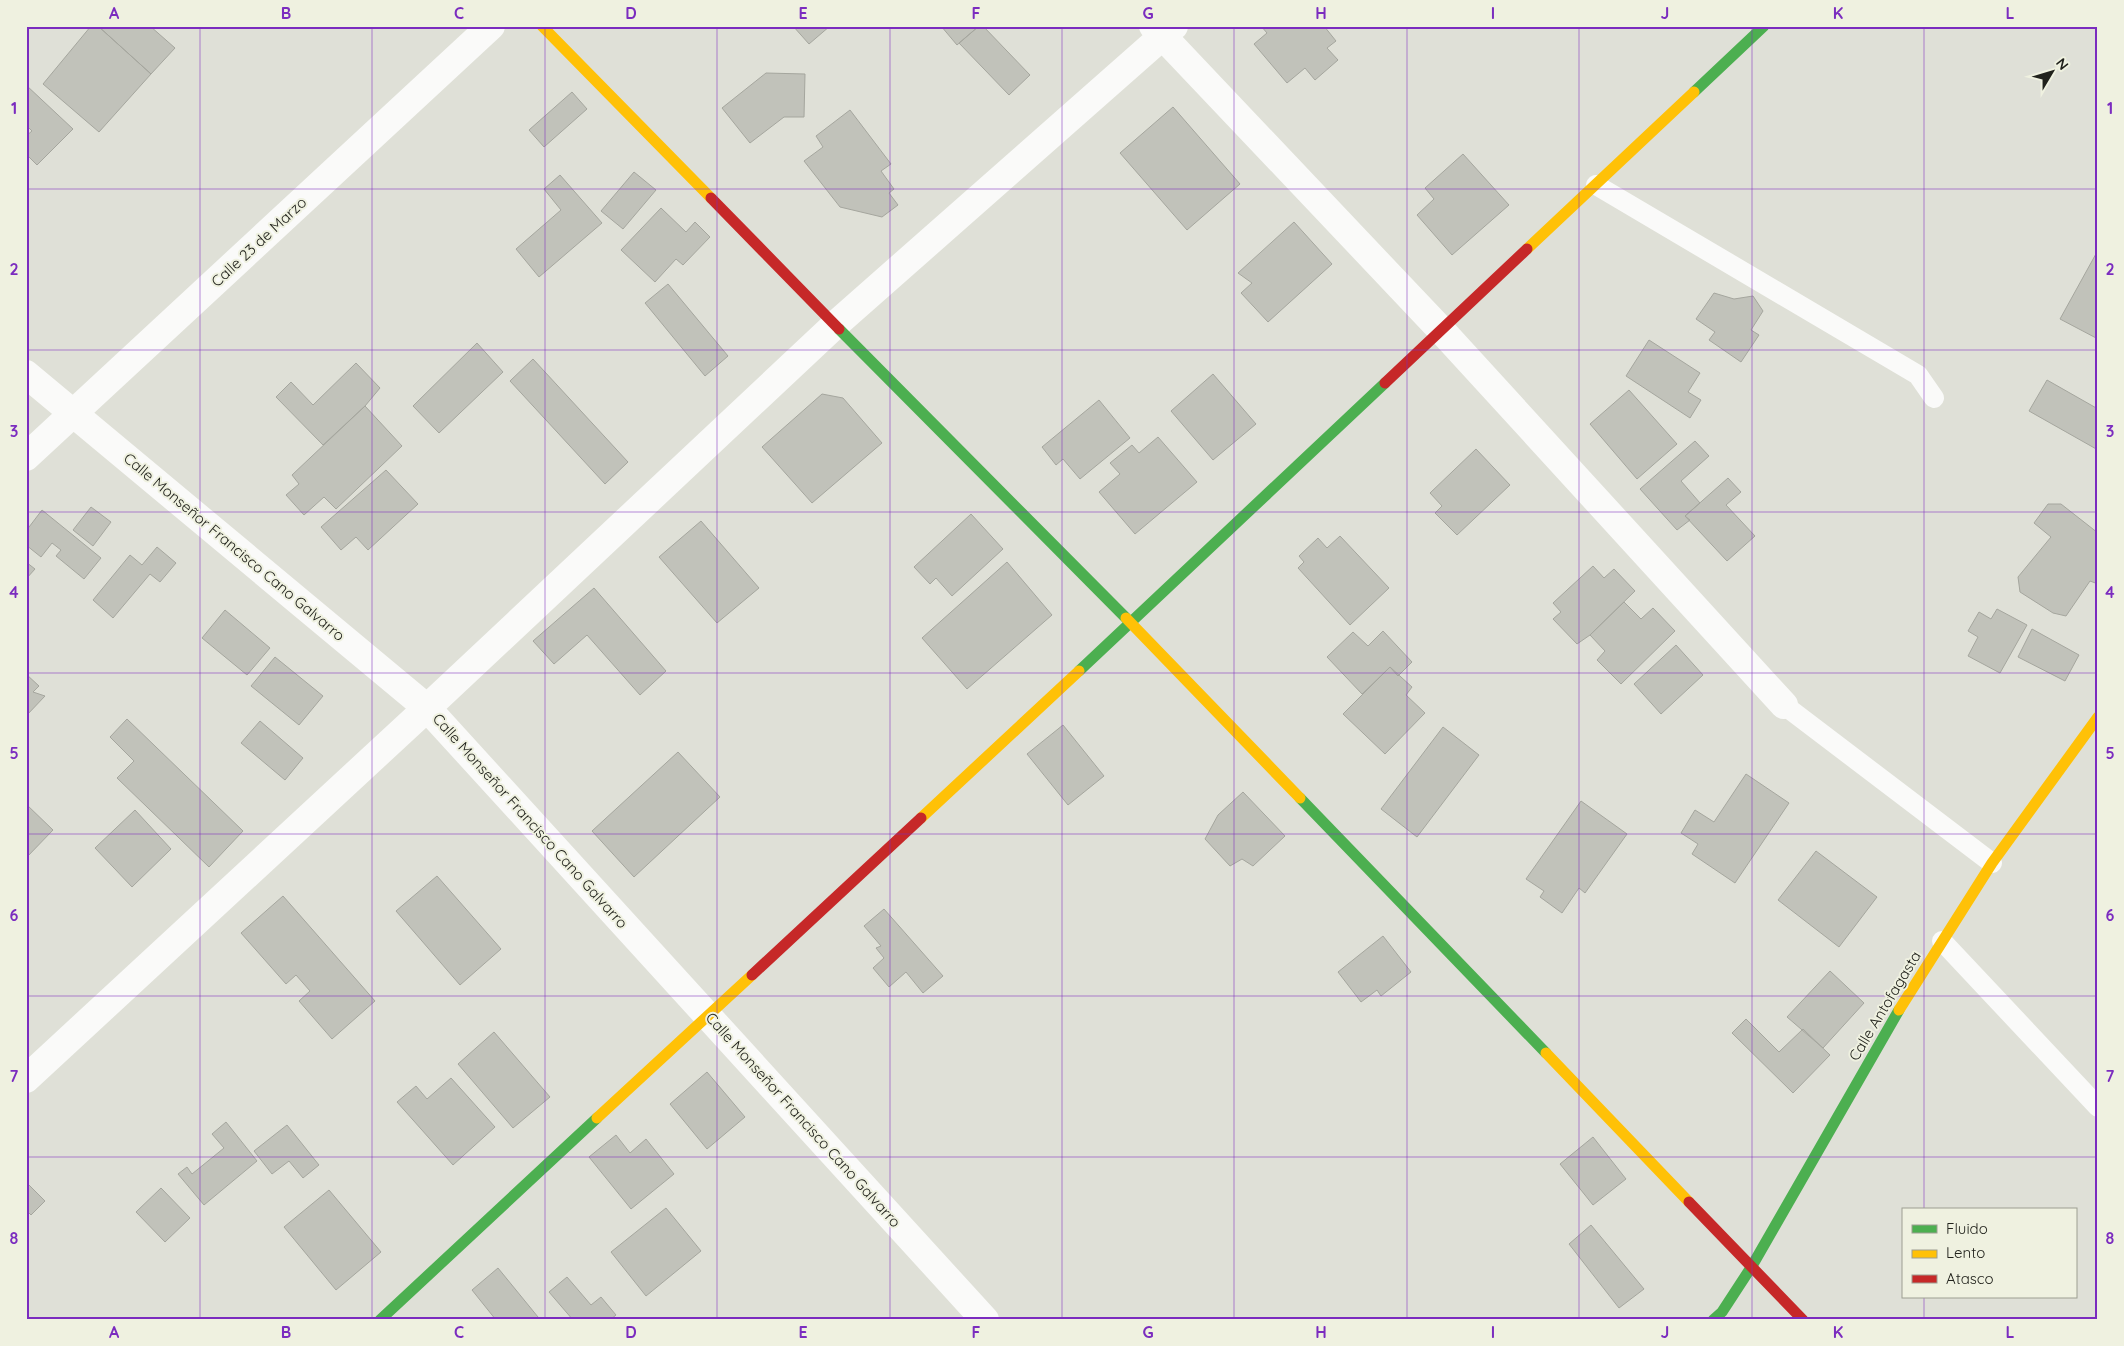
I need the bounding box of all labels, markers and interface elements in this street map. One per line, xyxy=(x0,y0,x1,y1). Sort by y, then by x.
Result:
text: A xyxy=(109,3,120,23)
text: B xyxy=(281,3,291,23)
text: C xyxy=(454,3,464,23)
text: D xyxy=(625,3,637,23)
text: E xyxy=(798,3,808,23)
text: F xyxy=(972,3,981,23)
text: G xyxy=(1142,3,1154,23)
text: H xyxy=(1315,3,1327,23)
text: I xyxy=(1491,3,1495,23)
text: J xyxy=(1661,3,1669,23)
text: K xyxy=(1833,3,1843,23)
text: L xyxy=(2006,3,2015,23)
north arrow xyxy=(2026,48,2076,98)
text: N xyxy=(2052,54,2073,74)
text: 1 xyxy=(11,98,17,118)
text: 1 xyxy=(2107,98,2113,118)
street label: Calle 23 de Marzo xyxy=(207,193,310,291)
text: 2 xyxy=(9,259,19,279)
text: 2 xyxy=(2105,259,2115,279)
text: 3 xyxy=(10,421,18,441)
text: 3 xyxy=(2106,421,2114,441)
street label: Calle Monseñor Francisco Cano Galvarro xyxy=(120,448,349,645)
text: 4 xyxy=(9,582,19,602)
text: 4 xyxy=(2105,582,2115,602)
street label: Calle Monseñor Francisco Cano Galvarro xyxy=(429,709,632,932)
text: 5 xyxy=(9,743,19,763)
text: 5 xyxy=(2105,743,2115,763)
text: 6 xyxy=(10,905,19,925)
text: 6 xyxy=(2106,905,2115,925)
street label: Calle Antofagasta xyxy=(1844,947,1925,1064)
street label: Calle Monseñor Francisco Cano Galvarro xyxy=(702,1008,905,1231)
text: 7 xyxy=(10,1066,19,1086)
text: 7 xyxy=(2106,1066,2115,1086)
legend xyxy=(1902,1208,2076,1298)
text: Fluido xyxy=(1946,1219,1988,1238)
text: 8 xyxy=(10,1228,19,1248)
text: 8 xyxy=(2106,1228,2115,1248)
text: Lento xyxy=(1946,1243,1985,1262)
text: Atasco xyxy=(1946,1269,1994,1288)
text: A xyxy=(109,1322,120,1342)
text: B xyxy=(281,1322,291,1342)
text: C xyxy=(454,1322,464,1342)
text: D xyxy=(625,1322,637,1342)
text: E xyxy=(798,1322,808,1342)
text: F xyxy=(972,1322,981,1342)
text: G xyxy=(1142,1322,1154,1342)
text: H xyxy=(1315,1322,1327,1342)
text: I xyxy=(1491,1322,1495,1342)
text: J xyxy=(1661,1322,1669,1342)
text: K xyxy=(1833,1322,1843,1342)
text: L xyxy=(2006,1322,2015,1342)

